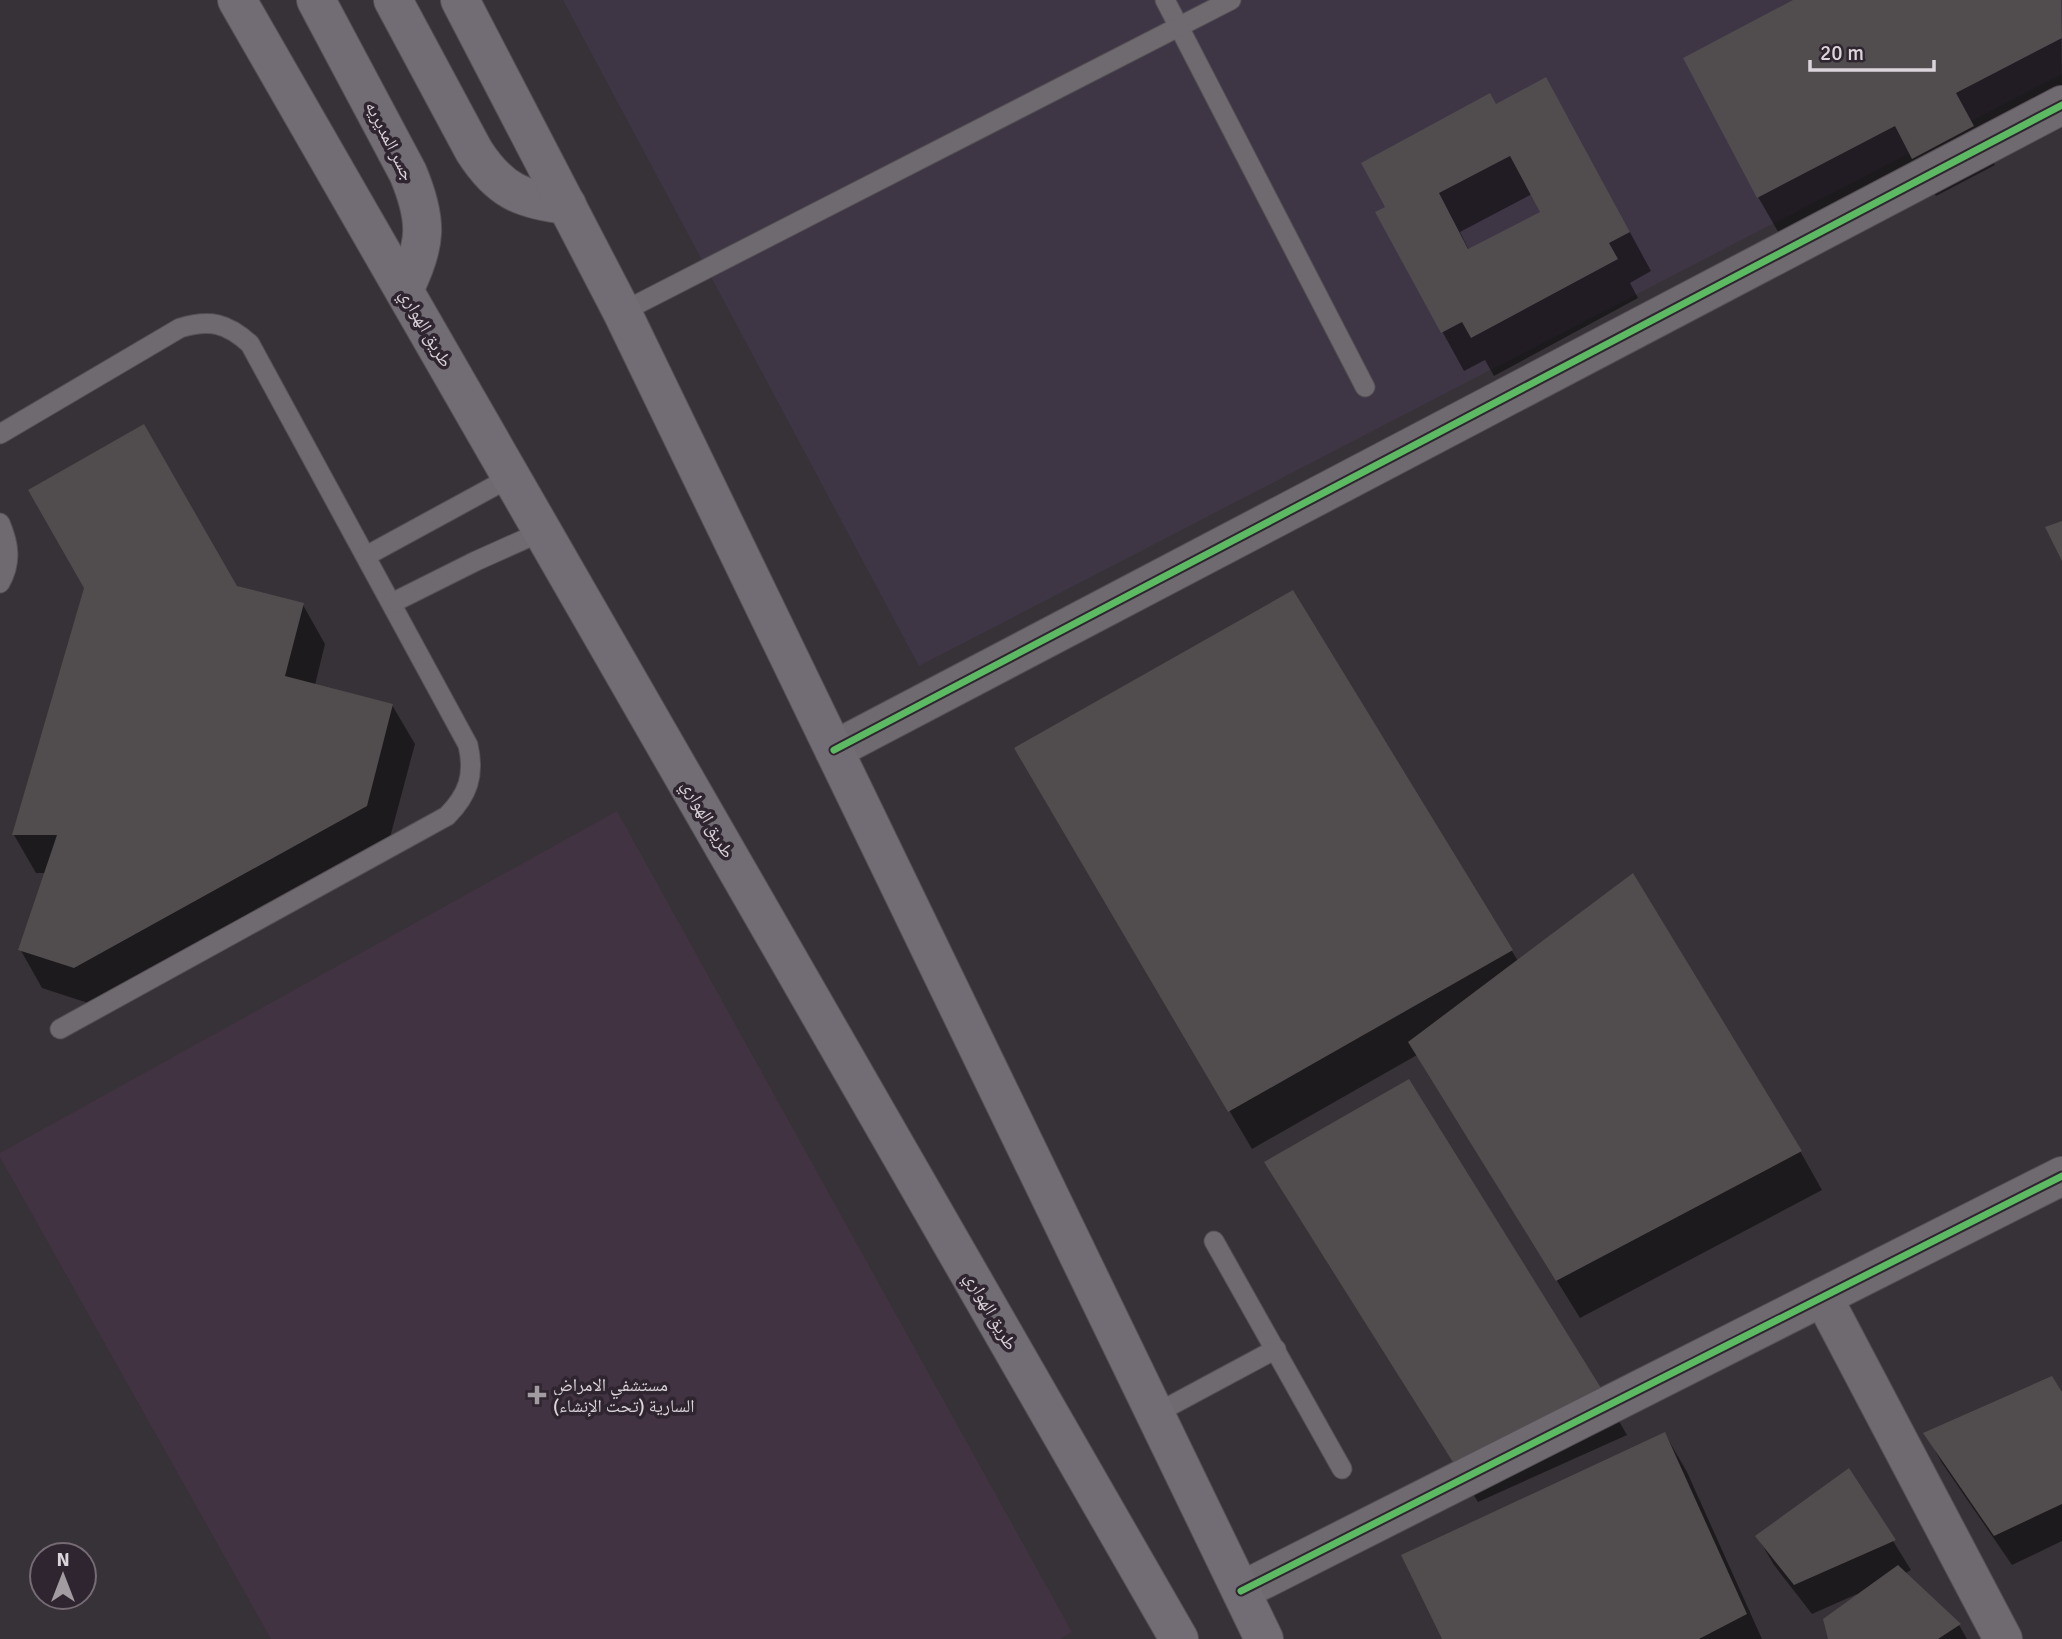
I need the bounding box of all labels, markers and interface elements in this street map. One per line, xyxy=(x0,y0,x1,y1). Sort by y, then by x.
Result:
scale bar xyxy=(1810,28,1934,72)
text: 20 m xyxy=(1820,40,1864,66)
street label: جسر المديريه xyxy=(361,97,419,185)
street label: طريق الهواري xyxy=(392,285,457,373)
street label: طريق الهواري xyxy=(674,776,739,864)
street label: طريق الهواري xyxy=(957,1268,1022,1356)
place label: مستشفي الامراض السارية (تحت الإنشاء) xyxy=(553,1374,694,1417)
marker: مستشفي الامراض السارية (تحت الإنشاء) xyxy=(527,1385,547,1405)
north arrow xyxy=(28,1541,98,1611)
text: N xyxy=(56,1548,70,1572)

